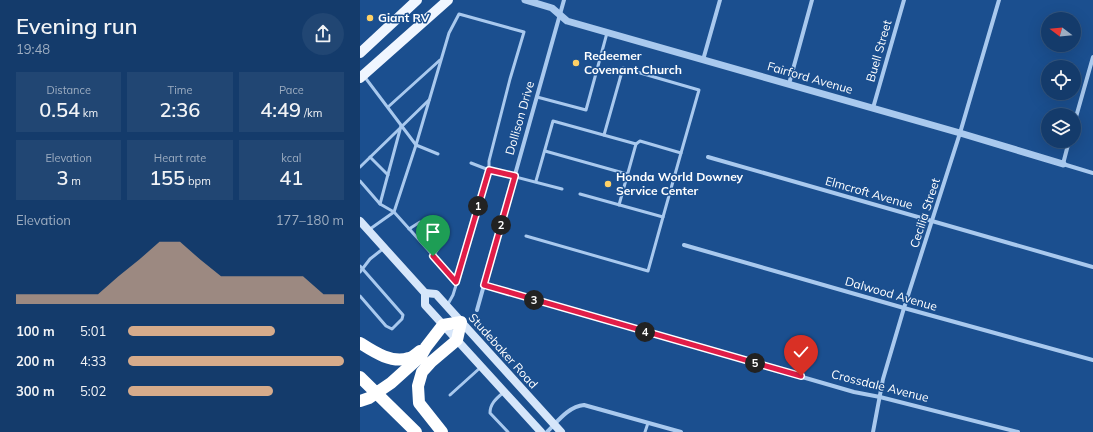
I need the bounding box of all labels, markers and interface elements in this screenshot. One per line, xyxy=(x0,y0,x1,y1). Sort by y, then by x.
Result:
place label: Giant RV xyxy=(378,10,430,25)
text: Evening run xyxy=(16,12,138,40)
north arrow xyxy=(1041,12,1081,52)
map controls xyxy=(1041,12,1081,148)
button: share xyxy=(302,13,344,55)
marker: Giant RV xyxy=(365,13,375,23)
street label: Buell Street xyxy=(863,18,895,84)
text: 19:48 xyxy=(16,41,50,57)
place label: Redeemer Covenant Church xyxy=(584,48,682,77)
marker: Redeemer Covenant Church xyxy=(571,58,581,68)
street label: Fairford Avenue xyxy=(766,58,855,97)
button: locate xyxy=(1041,60,1081,100)
street label: Dollison Drive xyxy=(502,79,537,157)
text: Distance xyxy=(46,83,91,97)
text: Time xyxy=(168,83,192,97)
text: Pace xyxy=(279,83,304,97)
text: 0.54 xyxy=(39,97,80,122)
text: 2:36 xyxy=(160,97,200,122)
text: 4:49 xyxy=(260,97,301,122)
text: km xyxy=(80,106,98,120)
text: /km xyxy=(301,106,322,120)
button: layers xyxy=(1041,108,1081,148)
text: Elevation xyxy=(45,151,92,165)
text: Heart rate xyxy=(154,151,206,165)
text: kcal xyxy=(281,151,301,165)
text: 3 xyxy=(56,165,68,190)
text: 155 xyxy=(149,165,185,190)
text: 41 xyxy=(279,165,303,190)
place label: Honda World Downey Service Center xyxy=(616,169,744,198)
street label: Elmcroft Avenue xyxy=(824,173,915,212)
text: m xyxy=(68,174,81,188)
text: bpm xyxy=(185,174,211,188)
street label: Cecilia Street xyxy=(906,176,943,250)
marker: Honda World Downey Service Center xyxy=(603,179,613,189)
pin: 1 xyxy=(468,196,488,216)
text: 1 xyxy=(475,199,481,213)
text: Elevation xyxy=(16,212,71,228)
text: 177–180 m xyxy=(276,212,344,228)
pin xyxy=(416,215,450,256)
pin: 2 xyxy=(491,215,511,235)
text: 2 xyxy=(498,218,504,232)
icon: arrive xyxy=(422,221,444,243)
street label: Dalwood Avenue xyxy=(843,273,939,314)
pin: 3 xyxy=(524,290,544,310)
text: 3 xyxy=(531,293,537,307)
street label: Studebaker Road xyxy=(466,310,541,391)
pin: 4 xyxy=(635,322,655,342)
text: 100 m xyxy=(16,323,55,339)
text: 5:01 xyxy=(80,323,106,339)
text: 4 xyxy=(642,325,648,339)
pin xyxy=(784,335,818,376)
icon: check xyxy=(790,341,812,363)
text: 200 m xyxy=(16,353,55,369)
text: 4:33 xyxy=(80,353,106,369)
pin: 5 xyxy=(745,353,765,373)
text: 5 xyxy=(752,356,758,370)
street label: Crossdale Avenue xyxy=(830,366,930,405)
text: 300 m xyxy=(16,383,55,399)
text: 5:02 xyxy=(80,383,106,399)

